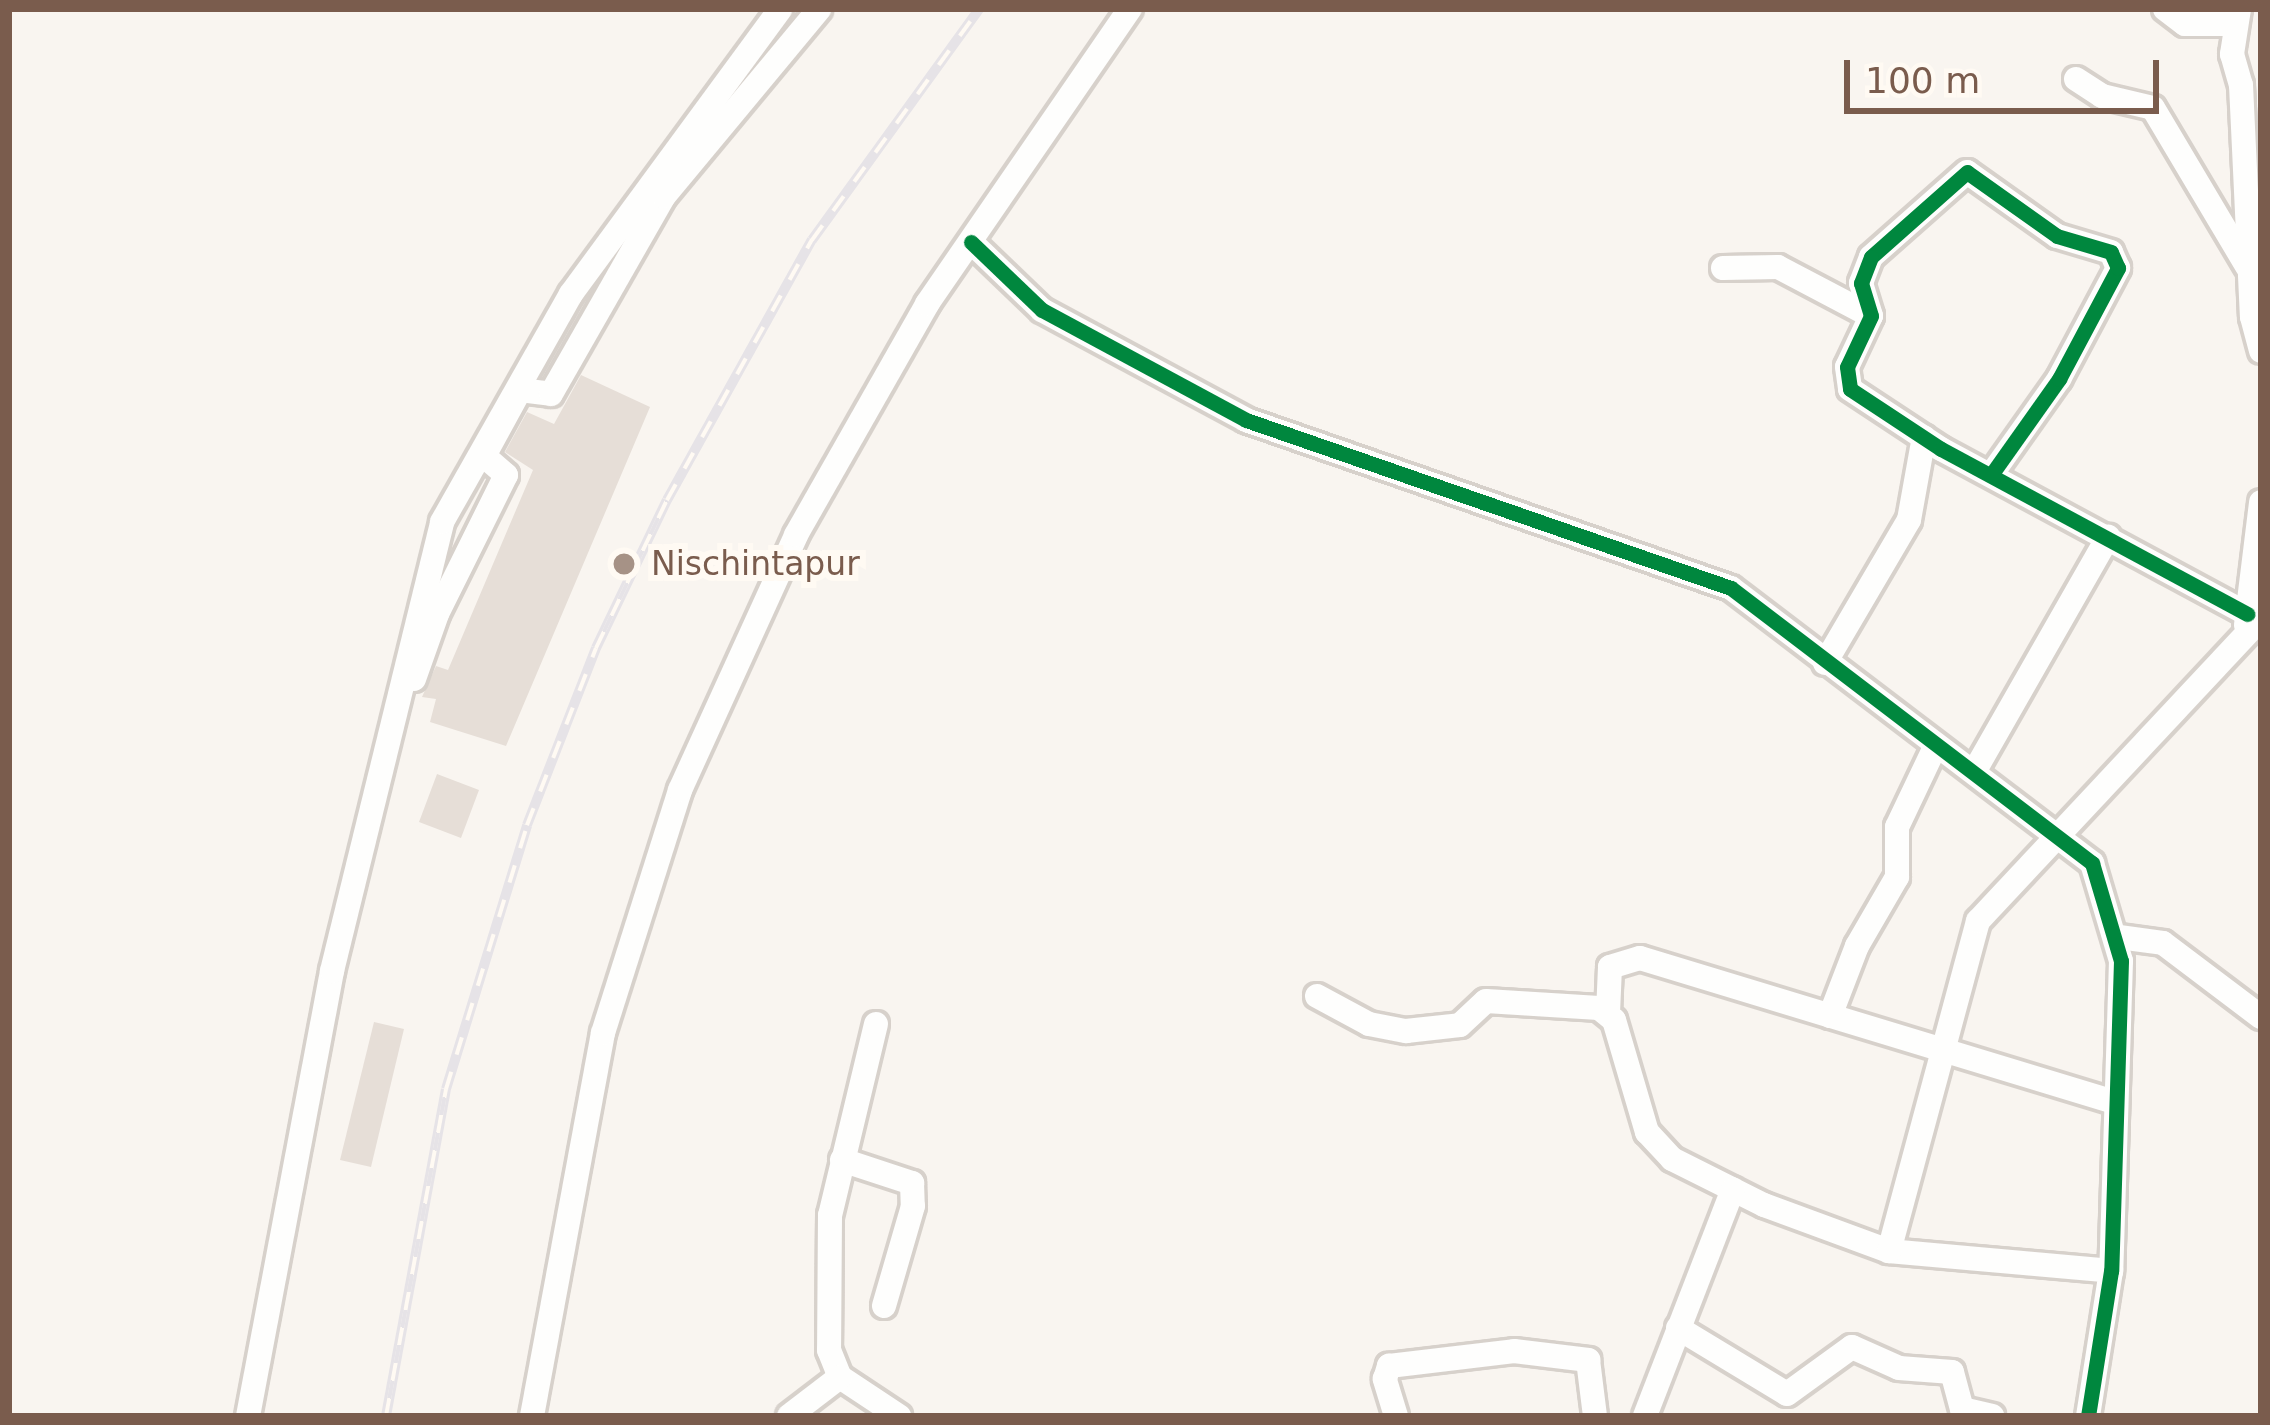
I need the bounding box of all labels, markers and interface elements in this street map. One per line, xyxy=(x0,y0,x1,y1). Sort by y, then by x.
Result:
scale bar xyxy=(1850,36,2165,110)
text: 100 m xyxy=(1865,60,1980,101)
place label: Nischintapur xyxy=(651,544,860,584)
marker: Nischintapur xyxy=(608,548,640,580)

